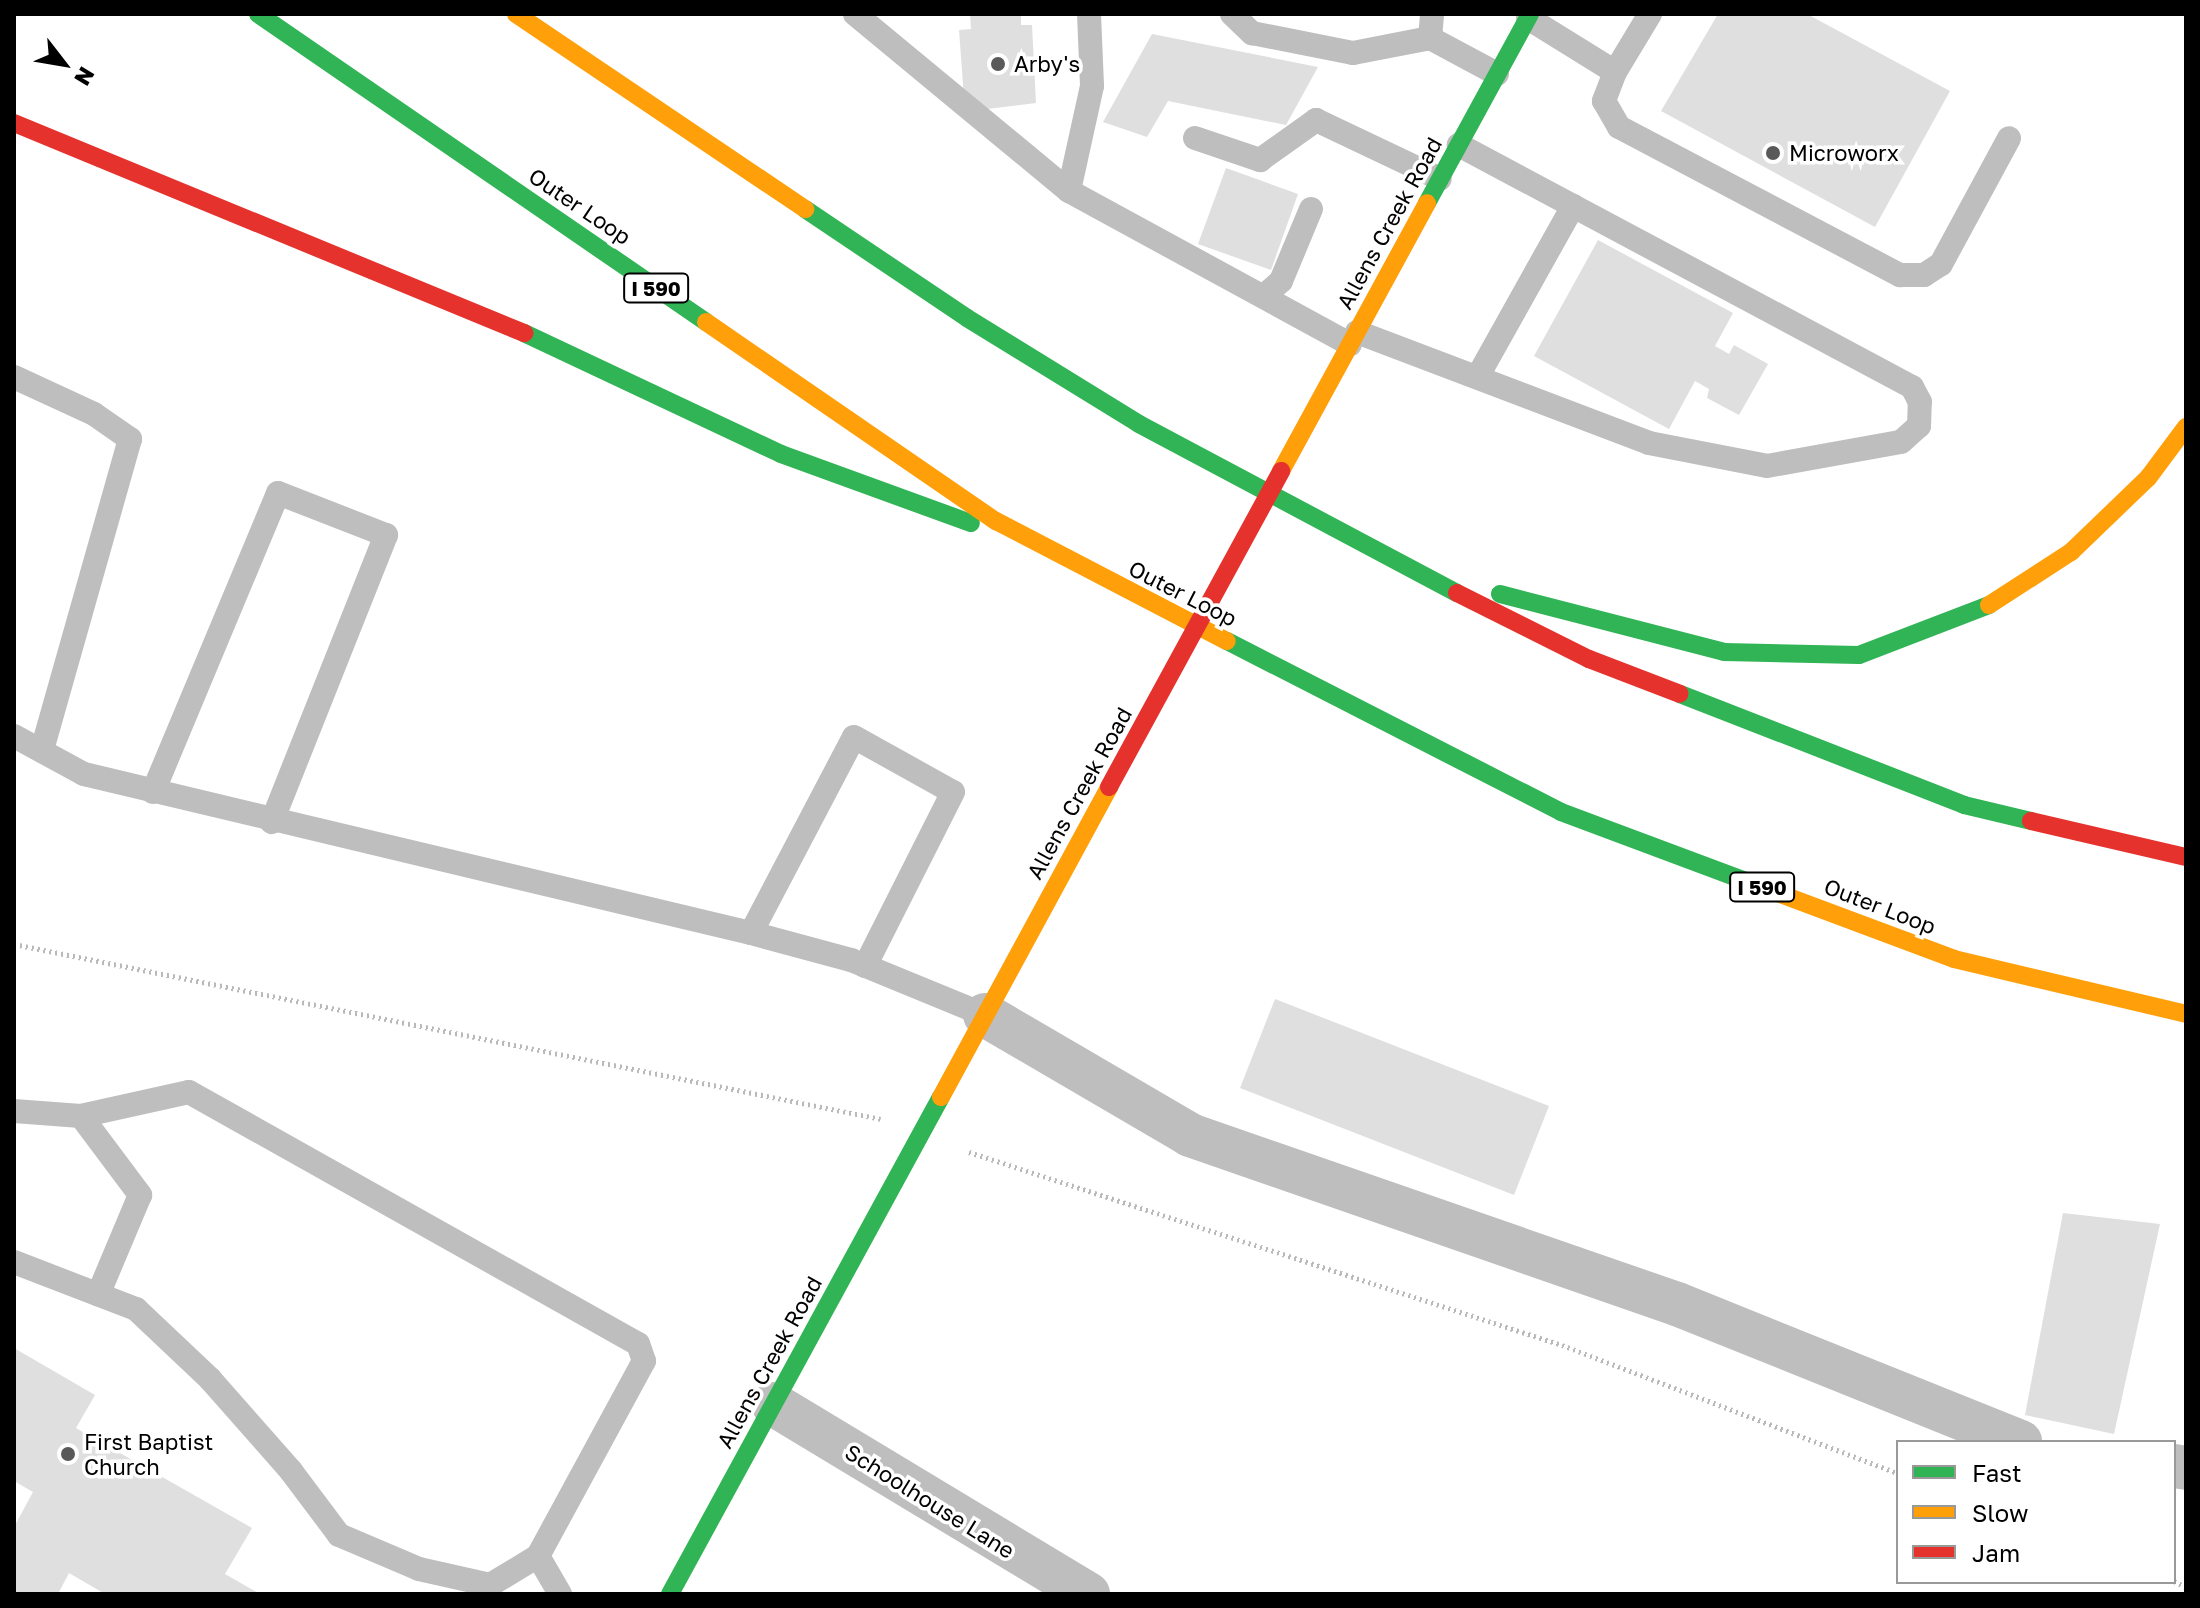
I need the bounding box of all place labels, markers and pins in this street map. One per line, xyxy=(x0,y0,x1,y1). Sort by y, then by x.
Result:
place label: Arby's xyxy=(1014,51,1080,77)
marker: Arby's xyxy=(989,55,1007,73)
place label: Microworx xyxy=(1789,140,1899,166)
marker: Microworx xyxy=(1764,144,1782,162)
place label: First Baptist Church xyxy=(84,1428,213,1480)
marker: First Baptist Church xyxy=(59,1445,77,1463)

